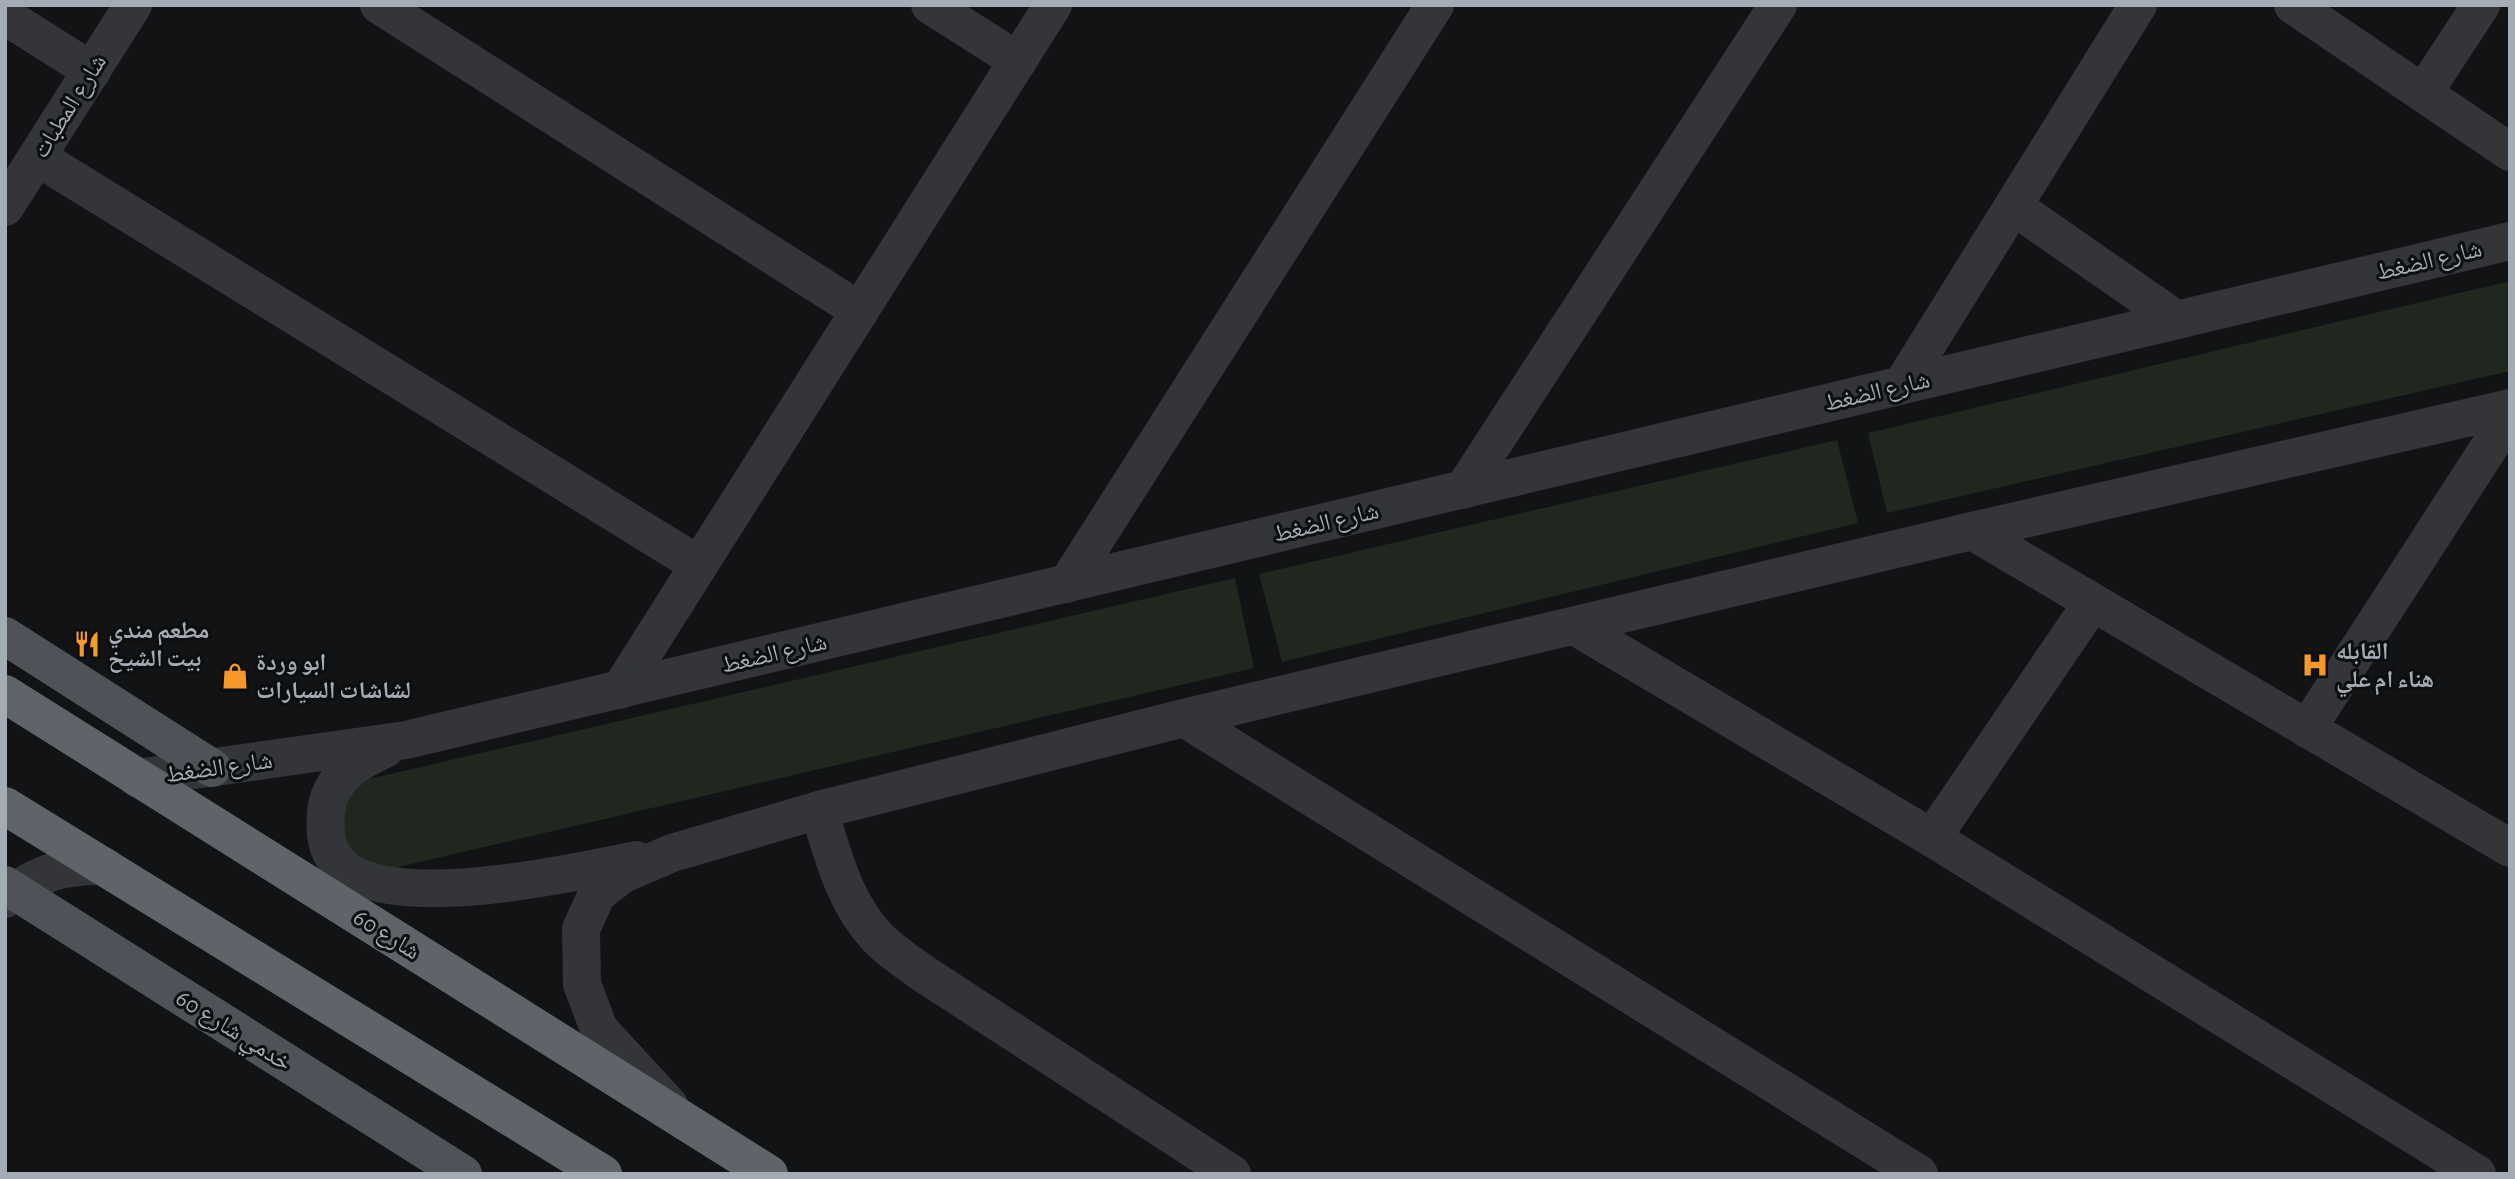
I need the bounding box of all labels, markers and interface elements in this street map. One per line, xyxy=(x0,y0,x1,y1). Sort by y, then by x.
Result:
street label: شارع المطبات xyxy=(29,51,113,164)
street label: شارع الضغط xyxy=(2374,237,2485,287)
street label: شارع الضغط xyxy=(1822,368,1933,418)
street label: شارع الضغط xyxy=(1271,499,1382,549)
place label: مطعم مندي بيت الشيخ xyxy=(108,619,209,673)
restaurant icon: مطعم مندي بيت الشيخ xyxy=(72,629,102,659)
street label: شارع الضغط xyxy=(719,630,830,680)
place label: القابله هناء ام علي xyxy=(2336,640,2434,698)
hospital icon: القابله هناء ام علي xyxy=(2300,650,2330,680)
place label: ابو وردة لشاشات السيارات xyxy=(256,651,411,704)
shop icon: ابو وردة لشاشات السيارات xyxy=(220,661,250,691)
street label: شارع الضغط xyxy=(164,749,274,789)
street label: شارع 60 xyxy=(348,905,424,966)
street label: خدمي شارع 60 xyxy=(168,986,296,1081)

